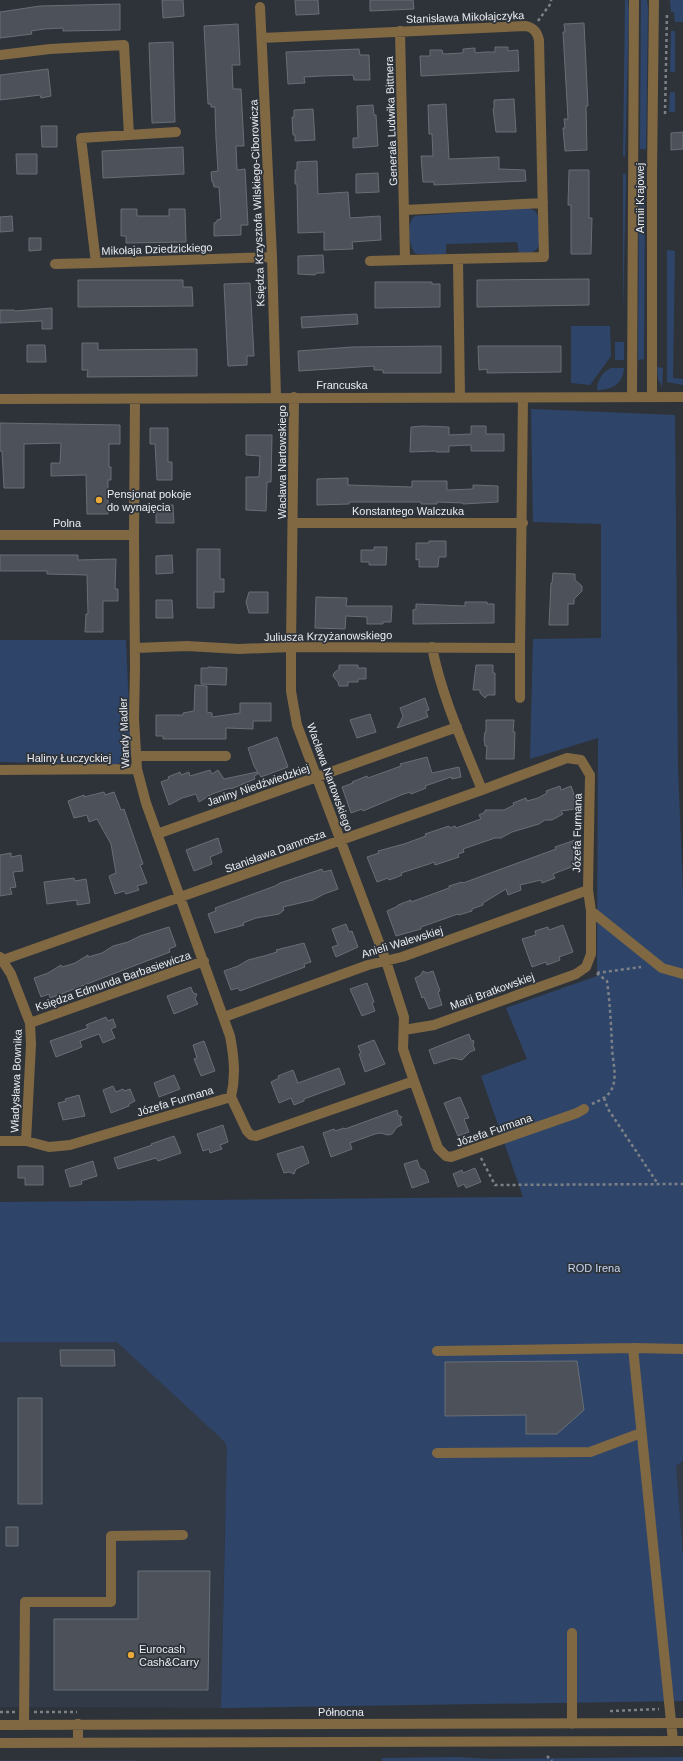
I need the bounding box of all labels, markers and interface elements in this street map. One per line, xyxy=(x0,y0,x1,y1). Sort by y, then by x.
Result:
street label: Stanisława Mikołajczyka xyxy=(406,9,525,25)
street label: Generała Ludwika Bittnera xyxy=(383,55,399,186)
street label: Księdza Krzysztofa Wilskiego-Ciborowicza xyxy=(247,98,267,307)
street label: Armii Krajowej xyxy=(634,163,646,233)
street label: Mikołaja Dziedzickiego xyxy=(101,241,213,257)
street label: Francuska xyxy=(316,379,369,391)
street label: Wacława Nartowskiego xyxy=(276,405,288,519)
place label: Pensjonat pokoje do wynajęcia xyxy=(107,488,191,513)
marker: Pensjonat pokoje do wynajęcia xyxy=(94,495,104,505)
street label: Konstantego Walczuka xyxy=(352,505,465,517)
street label: Polna xyxy=(53,517,82,529)
street label: Juliusza Krzyżanowskiego xyxy=(264,629,392,643)
street label: Wandy Madler xyxy=(117,697,131,768)
street label: Wacława Nartowskiego xyxy=(305,721,355,833)
street label: Haliny Łuczyckiej xyxy=(27,752,111,764)
street label: Janiny Niedźwiedzkiej xyxy=(205,762,311,808)
street label: Józefa Furmana xyxy=(570,792,584,873)
street label: Stanisława Damrosza xyxy=(223,827,328,875)
street label: Anieli Walewskiej xyxy=(360,924,444,960)
street label: Księdza Edmunda Barbasiewicza xyxy=(34,948,193,1013)
street label: Marii Bratkowskiej xyxy=(448,970,536,1012)
street label: Władysława Bownika xyxy=(8,1028,24,1133)
street label: Józefa Furmana xyxy=(135,1083,216,1118)
street label: Józefa Furmana xyxy=(454,1111,534,1149)
park label: ROD Irena xyxy=(568,1262,621,1274)
place label: Eurocash Cash&Carry xyxy=(139,1643,199,1668)
marker: Eurocash Cash&Carry xyxy=(126,1650,136,1660)
street label: Północna xyxy=(318,1706,365,1718)

